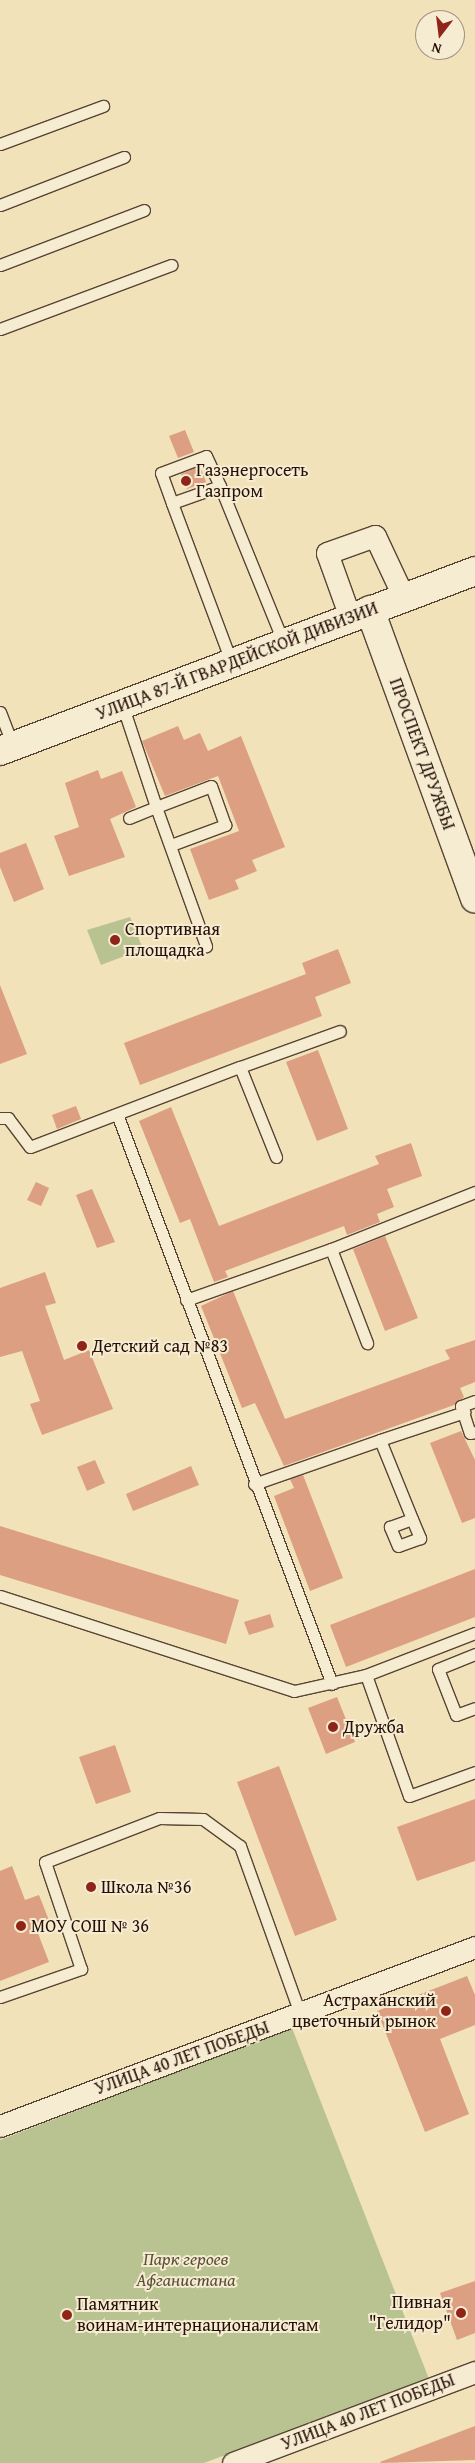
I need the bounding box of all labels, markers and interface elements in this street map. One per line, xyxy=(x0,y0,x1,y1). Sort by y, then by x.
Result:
north arrow xyxy=(415,10,465,60)
text: N xyxy=(429,38,443,59)
place label: Газэнергосеть Газпром xyxy=(196,460,309,502)
marker: Газэнергосеть Газпром xyxy=(180,475,192,487)
street label: УЛИЦА 87-Й ГВАРДЕЙСКОЙ ДИВИЗИИ xyxy=(93,597,381,725)
street label: ПРОСПЕКТ ДРУЖБЫ xyxy=(384,675,460,833)
place label: Спортивная площадка xyxy=(125,919,220,962)
marker: Спортивная площадка xyxy=(109,934,121,946)
place label: Детский сад №83 xyxy=(92,1335,228,1357)
marker: Детский сад №83 xyxy=(76,1340,88,1352)
place label: Дружба xyxy=(343,1716,404,1738)
marker: Дружба xyxy=(327,1721,339,1733)
place label: Школа №36 xyxy=(101,1876,191,1898)
marker: Школа №36 xyxy=(85,1881,97,1893)
place label: МОУ СОШ № 36 xyxy=(31,1915,149,1937)
marker: МОУ СОШ № 36 xyxy=(15,1920,27,1932)
place label: Астраханский цветочный рынок xyxy=(292,1990,436,2032)
marker: Астраханский цветочный рынок xyxy=(440,2005,452,2017)
street label: УЛИЦА 40 ЛЕТ ПОБЕДЫ xyxy=(92,2016,272,2100)
park label: Парк героев Афганистана xyxy=(136,2249,236,2292)
place label: Пивная "Гелидор" xyxy=(369,2292,451,2334)
place label: Памятник воинам-интернационалистам xyxy=(77,2294,319,2336)
marker: Пивная "Гелидор" xyxy=(455,2307,467,2319)
marker: Памятник воинам-интернационалистам xyxy=(61,2309,73,2321)
street label: УЛИЦА 40 ЛЕТ ПОБЕДЫ xyxy=(278,2369,458,2455)

